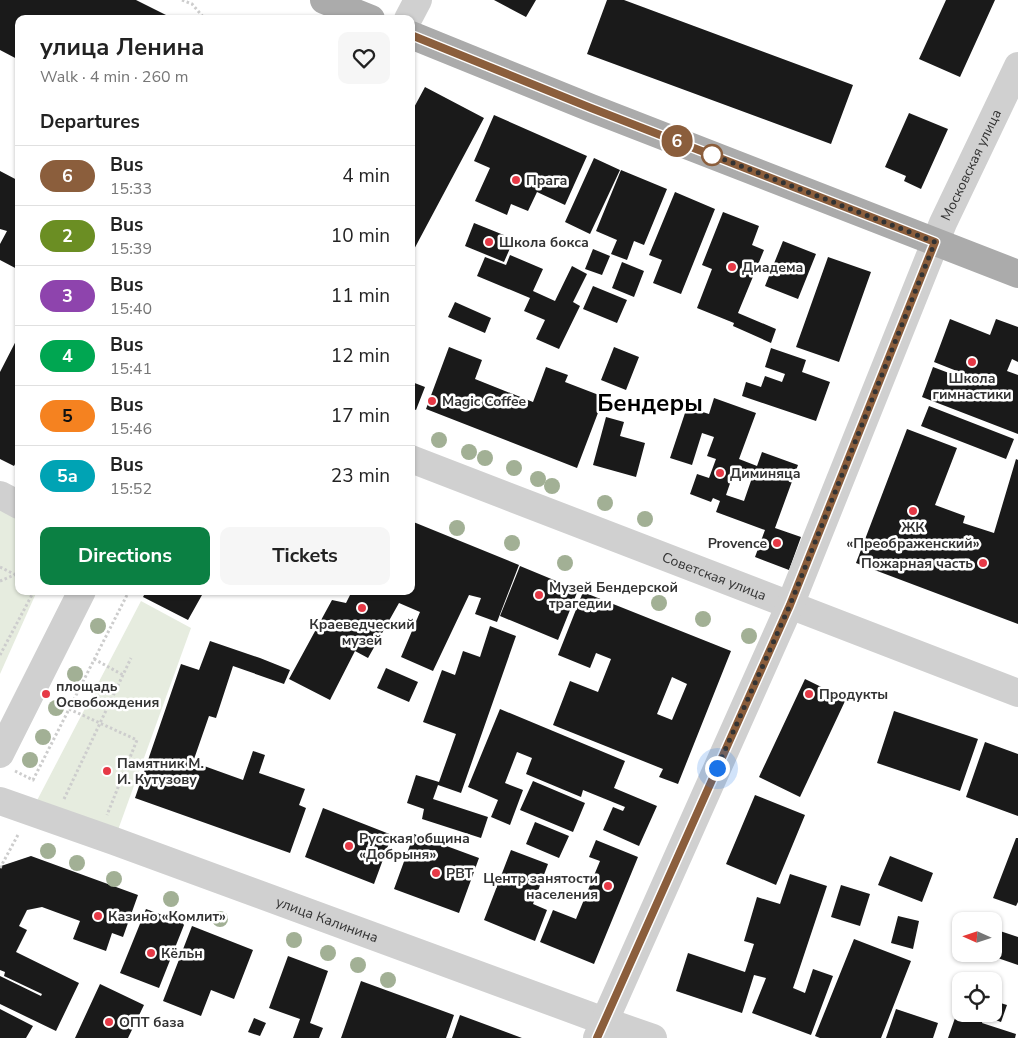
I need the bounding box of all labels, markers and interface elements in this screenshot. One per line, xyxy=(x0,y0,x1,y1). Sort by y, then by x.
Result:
text: улица Ленина xyxy=(40,31,205,63)
button: heart xyxy=(338,32,390,84)
text: Walk · 4 min · 260 m xyxy=(40,66,188,88)
street label: Московская улица xyxy=(937,106,1006,224)
text: Departures xyxy=(40,109,140,135)
line badge: 6 xyxy=(661,125,693,157)
text: 6 xyxy=(672,129,682,153)
unlabelled marker xyxy=(701,144,723,166)
text: Bus xyxy=(110,152,143,178)
text: 4 min xyxy=(342,163,390,189)
text: 6 xyxy=(62,164,73,188)
place label: Прага xyxy=(526,171,567,190)
marker: Прага xyxy=(510,174,522,186)
text: 15:33 xyxy=(110,178,152,200)
text: Bus xyxy=(110,212,143,238)
text: 10 min xyxy=(331,223,390,249)
text: 2 xyxy=(62,224,73,248)
place label: Школа бокса xyxy=(499,233,589,252)
marker: Школа бокса xyxy=(483,236,495,248)
text: 15:39 xyxy=(110,238,152,260)
place label: Диадема xyxy=(742,258,803,277)
marker: Диадема xyxy=(726,261,738,273)
text: Bus xyxy=(110,272,143,298)
text: 11 min xyxy=(331,283,390,309)
text: 3 xyxy=(62,284,73,308)
text: 15:40 xyxy=(110,298,152,320)
text: Bus xyxy=(110,332,143,358)
text: 12 min xyxy=(331,343,390,369)
text: 4 xyxy=(62,344,73,368)
marker: Школа гимнастики xyxy=(966,356,978,368)
text: 15:41 xyxy=(110,358,152,380)
place label: Школа гимнастики xyxy=(933,369,1011,404)
district label: Бендеры xyxy=(597,387,703,419)
text: Bus xyxy=(110,392,143,418)
place label: Magic Coffee xyxy=(442,392,527,411)
marker: Magic Coffee xyxy=(426,395,438,407)
text: 17 min xyxy=(331,403,390,429)
text: 5 xyxy=(62,404,73,428)
text: 15:46 xyxy=(110,418,152,440)
text: Bus xyxy=(110,452,143,478)
text: 23 min xyxy=(331,463,390,489)
text: 5а xyxy=(57,464,78,488)
place label: Диминяца xyxy=(730,464,801,483)
marker: Диминяца xyxy=(714,467,726,479)
text: 15:52 xyxy=(110,478,152,500)
marker: ЖК «Преображенский» xyxy=(907,505,919,517)
place label: ЖК «Преображенский» xyxy=(846,518,980,553)
button: Directions xyxy=(40,527,210,585)
button: Tickets xyxy=(220,527,390,585)
place label: Provence xyxy=(708,534,767,553)
marker: Provence xyxy=(771,537,783,549)
street label: Советская улица xyxy=(659,548,769,605)
place label: Пожарная часть xyxy=(861,554,973,573)
marker: Пожарная часть xyxy=(977,557,989,569)
place label: Музей Бендерской трагедии xyxy=(549,578,678,613)
marker: Музей Бендерской трагедии xyxy=(533,589,545,601)
marker: Краеведческий музей xyxy=(356,602,368,614)
place label: Краеведческий музей xyxy=(309,615,415,650)
place label: площадь Освобождения xyxy=(56,677,159,712)
place label: Продукты xyxy=(819,685,888,704)
marker: площадь Освобождения xyxy=(40,688,52,700)
marker: Продукты xyxy=(803,688,815,700)
place label: Памятник М. И. Кутузову xyxy=(117,754,204,789)
your location xyxy=(705,756,730,781)
marker: Памятник М. И. Кутузову xyxy=(101,765,113,777)
place label: Русская община «Добрыня» xyxy=(359,829,470,864)
marker: Русская община «Добрыня» xyxy=(343,840,355,852)
place label: РВТ xyxy=(446,864,474,883)
marker: РВТ xyxy=(430,867,442,879)
place label: Центр занятости населения xyxy=(483,869,598,904)
marker: Центр занятости населения xyxy=(602,880,614,892)
street label: улица Калинина xyxy=(273,892,381,947)
place label: Казино «Комлит» xyxy=(108,907,226,926)
marker: Казино «Комлит» xyxy=(92,910,104,922)
north arrow xyxy=(952,912,1002,962)
map controls xyxy=(952,912,1002,1022)
place label: Кёльн xyxy=(161,944,203,963)
marker: Кёльн xyxy=(145,947,157,959)
button: locate xyxy=(952,972,1002,1022)
place label: ОПТ база xyxy=(119,1013,184,1032)
marker: ОПТ база xyxy=(103,1016,115,1028)

